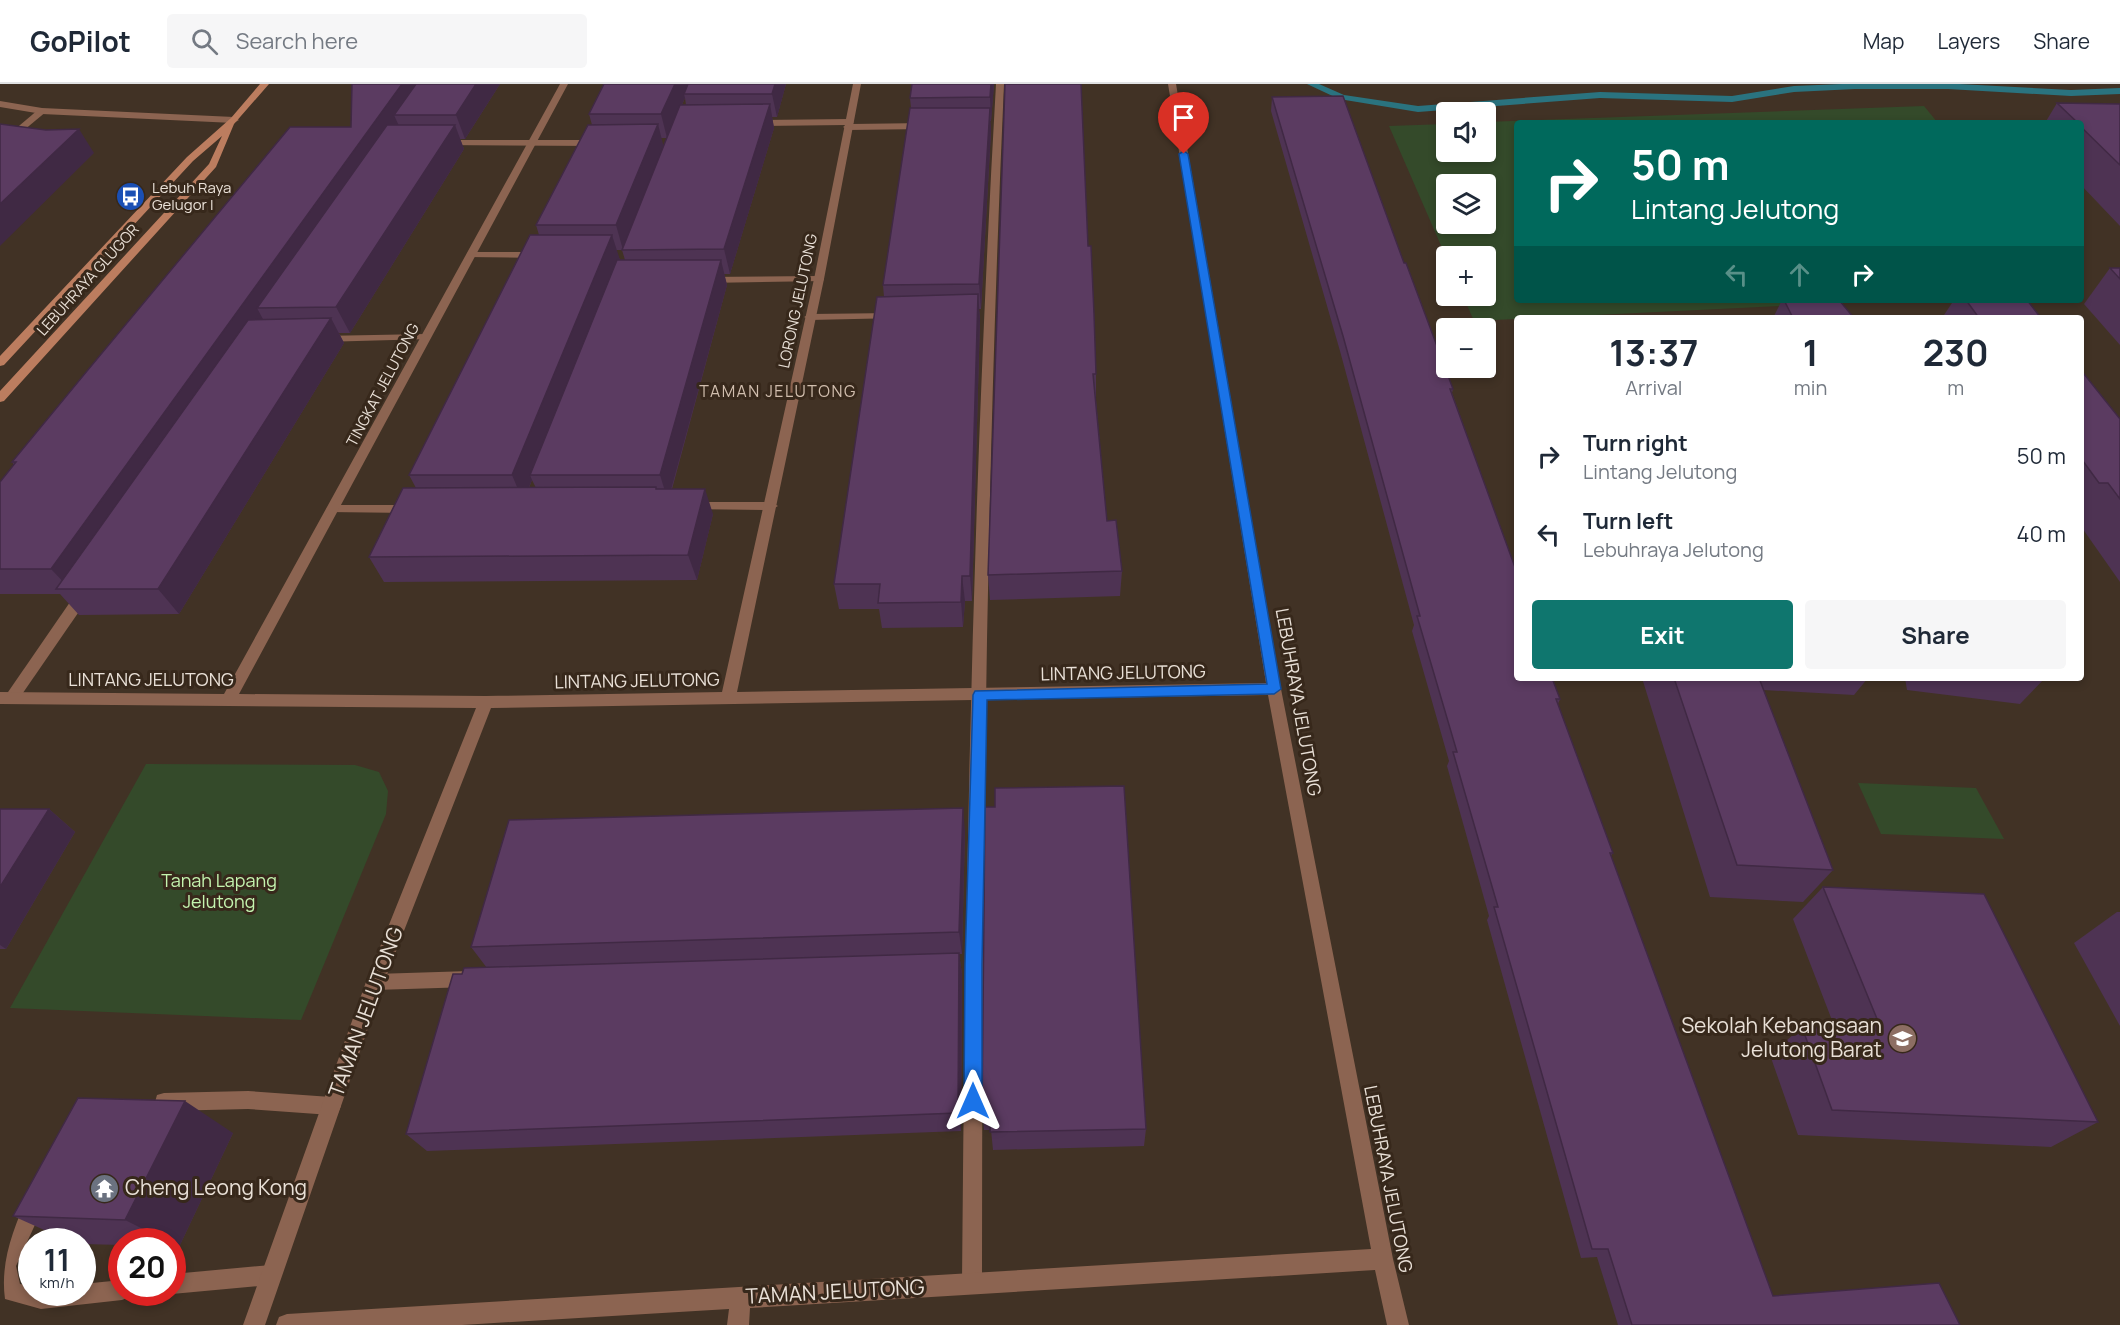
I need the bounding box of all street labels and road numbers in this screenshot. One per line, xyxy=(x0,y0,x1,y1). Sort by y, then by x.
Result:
street label: LEBUHRAYA GLUGOR xyxy=(32,219,144,340)
street label: LORONG JELUTONG xyxy=(773,231,822,370)
street label: TINGKAT JELUTONG xyxy=(341,319,424,450)
street label: LEBUHRAYA JELUTONG xyxy=(1271,606,1327,798)
street label: LINTANG JELUTONG xyxy=(1040,659,1206,685)
street label: LINTANG JELUTONG xyxy=(68,667,234,691)
street label: LINTANG JELUTONG xyxy=(554,667,720,693)
street label: TAMAN JELUTONG xyxy=(321,923,409,1101)
street label: LEBUHRAYA JELUTONG xyxy=(1359,1083,1419,1275)
street label: TAMAN JELUTONG xyxy=(745,1272,925,1310)

